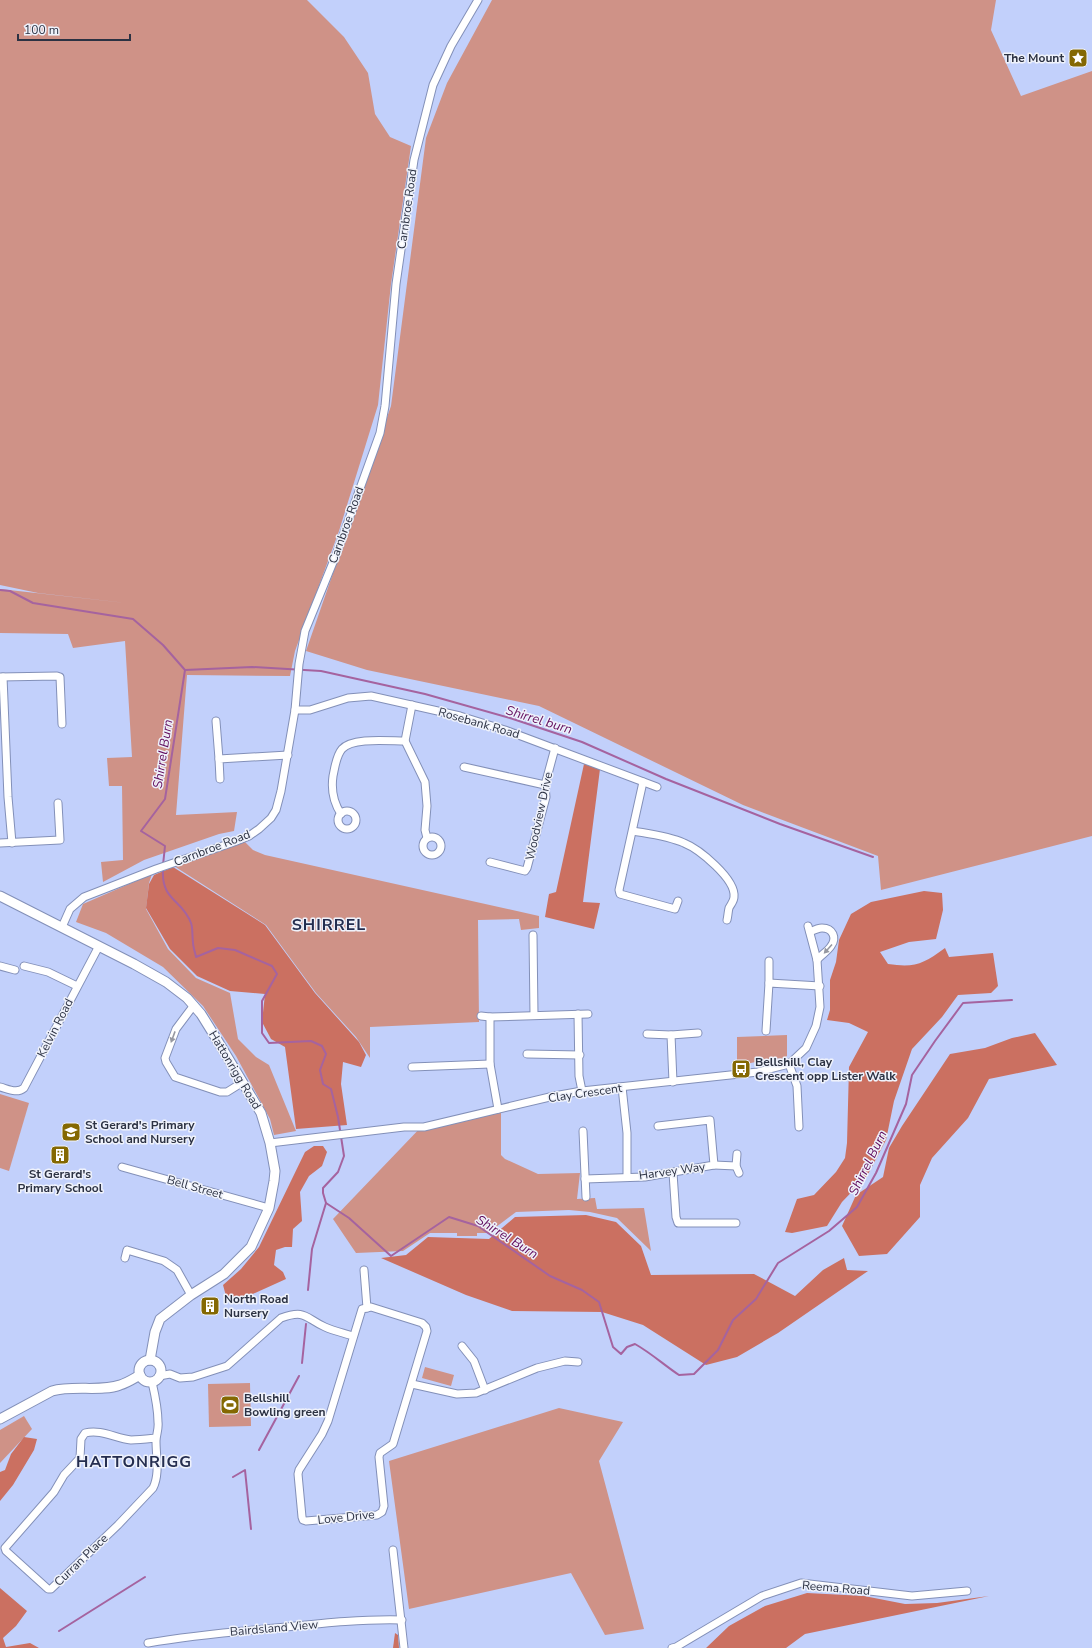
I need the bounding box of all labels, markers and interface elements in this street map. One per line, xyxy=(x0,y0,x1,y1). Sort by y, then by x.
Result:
scale bar xyxy=(18,16,130,42)
text: 100 m xyxy=(24,22,59,38)
place icon: The Mount xyxy=(1067,47,1089,69)
place label: The Mount xyxy=(1004,50,1064,66)
street label: Carnbroe Road xyxy=(393,168,421,250)
street label: Carnbroe Road xyxy=(325,484,367,566)
water label: Shirrel burn xyxy=(504,701,574,739)
street label: Rosebank Road xyxy=(436,704,522,742)
water label: Shirrel Burn xyxy=(149,718,177,790)
street label: Woodview Drive xyxy=(522,770,556,862)
street label: Carnbroe Road xyxy=(171,826,253,870)
district label: SHIRREL xyxy=(292,914,366,936)
one-way arrow xyxy=(823,944,832,954)
street label: Kelvin Road xyxy=(33,996,77,1060)
street label: Hattonrigg Road xyxy=(205,1028,265,1112)
one-way arrow xyxy=(169,1032,175,1044)
place label: Bellshill, Clay Crescent opp Lister Walk xyxy=(755,1054,896,1084)
bus stop icon: Bellshill, Clay Crescent opp Lister Walk xyxy=(730,1058,752,1080)
street label: Clay Crescent xyxy=(547,1080,624,1106)
place label: St Gerard's Primary School and Nursery xyxy=(85,1117,195,1147)
school or university icon: St Gerard's Primary School and Nursery xyxy=(60,1121,82,1143)
water label: Shirrel Burn xyxy=(845,1128,891,1198)
building icon: St Gerard's Primary School xyxy=(49,1144,71,1166)
street label: Harvey Way xyxy=(638,1158,707,1184)
place label: St Gerard's Primary School xyxy=(17,1166,103,1196)
street label: Bell Street xyxy=(165,1171,226,1203)
water label: Shirrel Burn xyxy=(473,1211,541,1263)
place label: North Road Nursery xyxy=(224,1291,289,1321)
building icon: North Road Nursery xyxy=(199,1295,221,1317)
place label: Bellshill Bowling green xyxy=(244,1390,326,1420)
sports icon: Bellshill Bowling green xyxy=(219,1394,241,1416)
district label: HATTONRIGG xyxy=(76,1451,192,1473)
street label: Love Drive xyxy=(317,1506,375,1528)
street label: Curran Place xyxy=(51,1530,111,1590)
street label: Reema Road xyxy=(801,1577,871,1599)
street label: Bairdsland View xyxy=(229,1616,319,1640)

